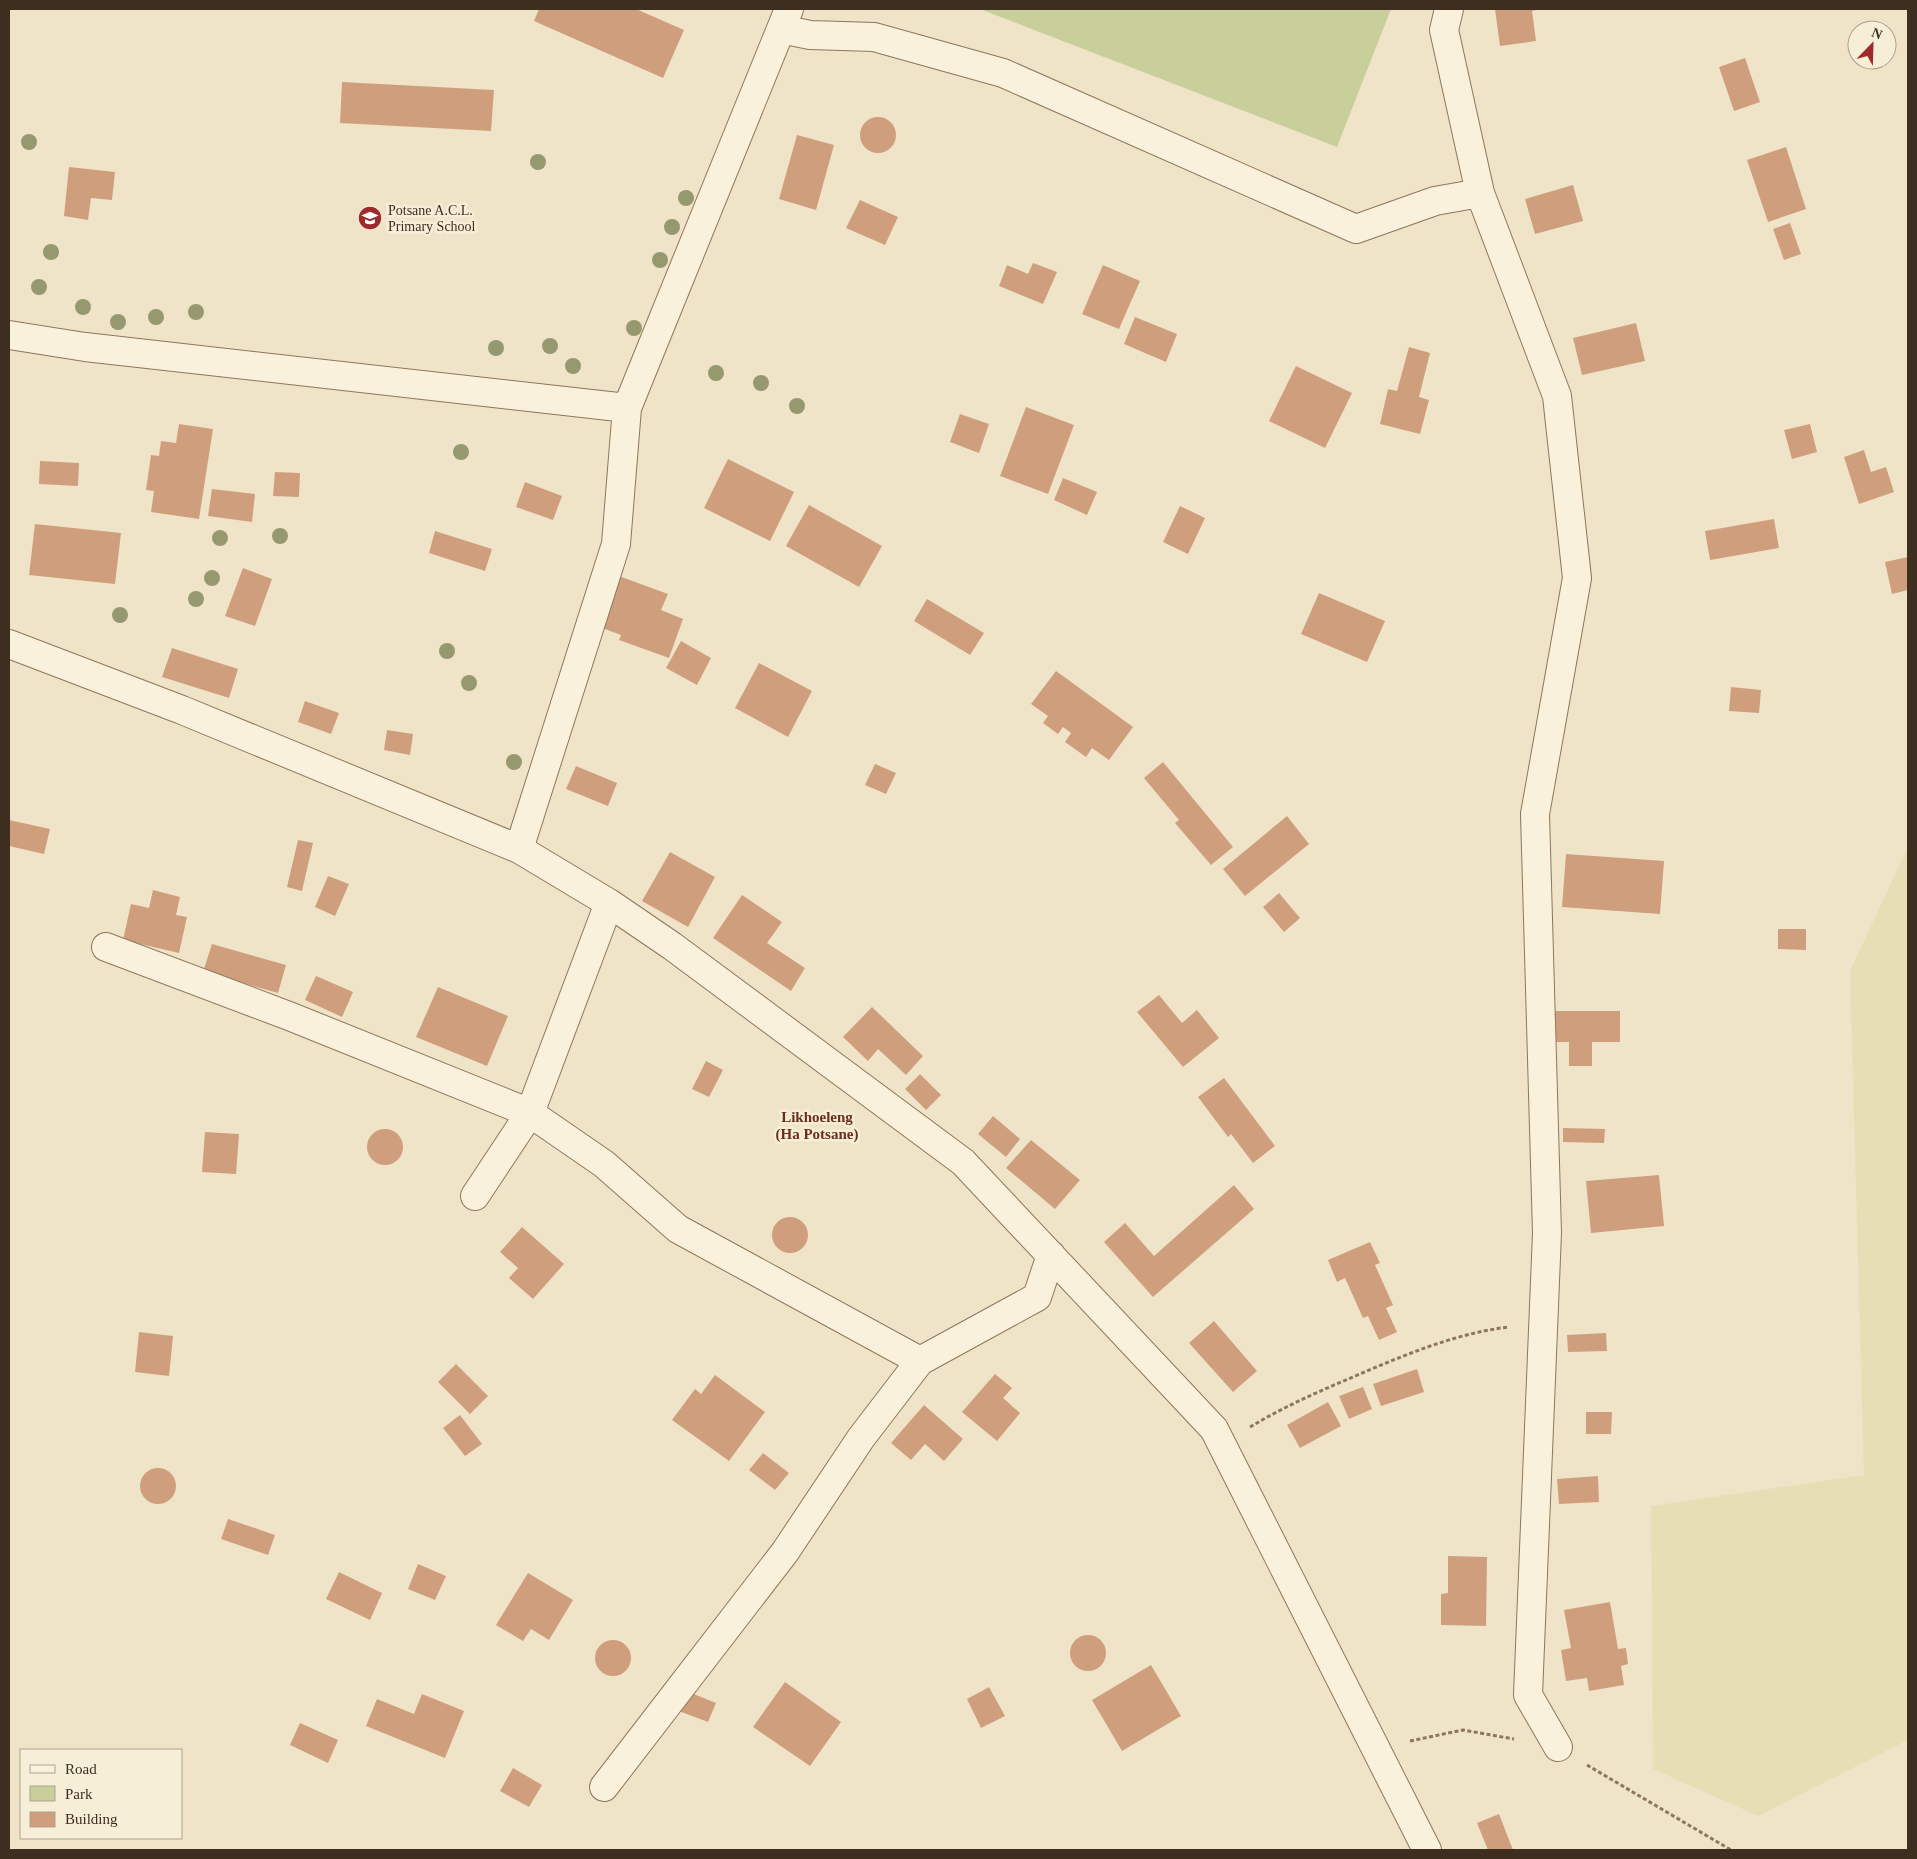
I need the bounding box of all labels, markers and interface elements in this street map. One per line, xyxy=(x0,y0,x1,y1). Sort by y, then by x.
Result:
north arrow xyxy=(1847,20,1897,70)
text: N xyxy=(1869,25,1884,42)
place label: Potsane A.C.L. Primary School xyxy=(388,203,476,234)
school or university icon: Potsane A.C.L. Primary School xyxy=(357,205,383,231)
district label: Likhoeleng (Ha Potsane) xyxy=(776,1109,858,1143)
legend xyxy=(20,1749,182,1839)
text: Road xyxy=(65,1761,97,1777)
text: Park xyxy=(65,1786,93,1802)
text: Building xyxy=(65,1811,118,1827)

